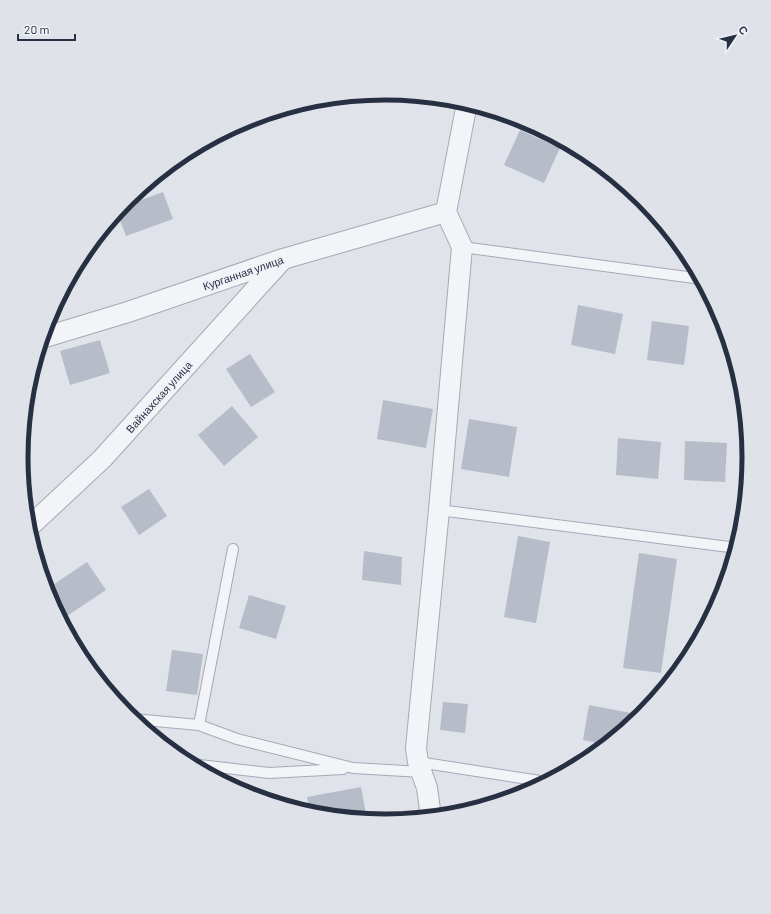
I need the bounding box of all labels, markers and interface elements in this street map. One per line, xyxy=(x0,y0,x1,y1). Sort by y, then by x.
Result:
scale bar xyxy=(18,16,75,42)
north arrow xyxy=(715,16,755,56)
text: 20 m xyxy=(24,22,50,36)
text: С xyxy=(736,23,751,37)
street label: Курганная улица xyxy=(201,252,286,292)
street label: Вайнахская улица xyxy=(123,357,195,435)

